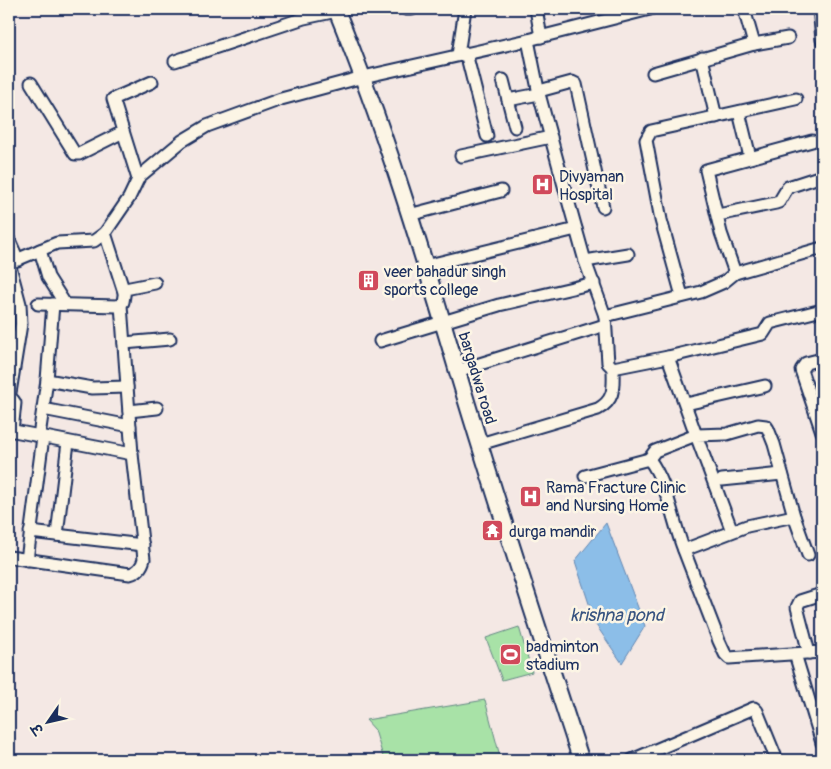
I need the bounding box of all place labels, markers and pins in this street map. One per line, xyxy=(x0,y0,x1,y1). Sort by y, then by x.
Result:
place label: Divyaman Hospital xyxy=(559,167,624,205)
hospital icon: Divyaman Hospital xyxy=(531,173,555,197)
place label: veer bahadur singh sports college xyxy=(383,262,506,300)
building icon: veer bahadur singh sports college xyxy=(356,268,380,292)
place label: Rama Fracture Clinic and Nursing Home xyxy=(546,478,686,516)
hospital icon: Rama Fracture Clinic and Nursing Home xyxy=(518,484,542,508)
temple icon: durga mandir xyxy=(481,519,505,543)
place label: durga mandir xyxy=(509,522,596,542)
place label: badminton stadium xyxy=(526,637,599,675)
sports icon: badminton stadium xyxy=(498,643,522,667)

